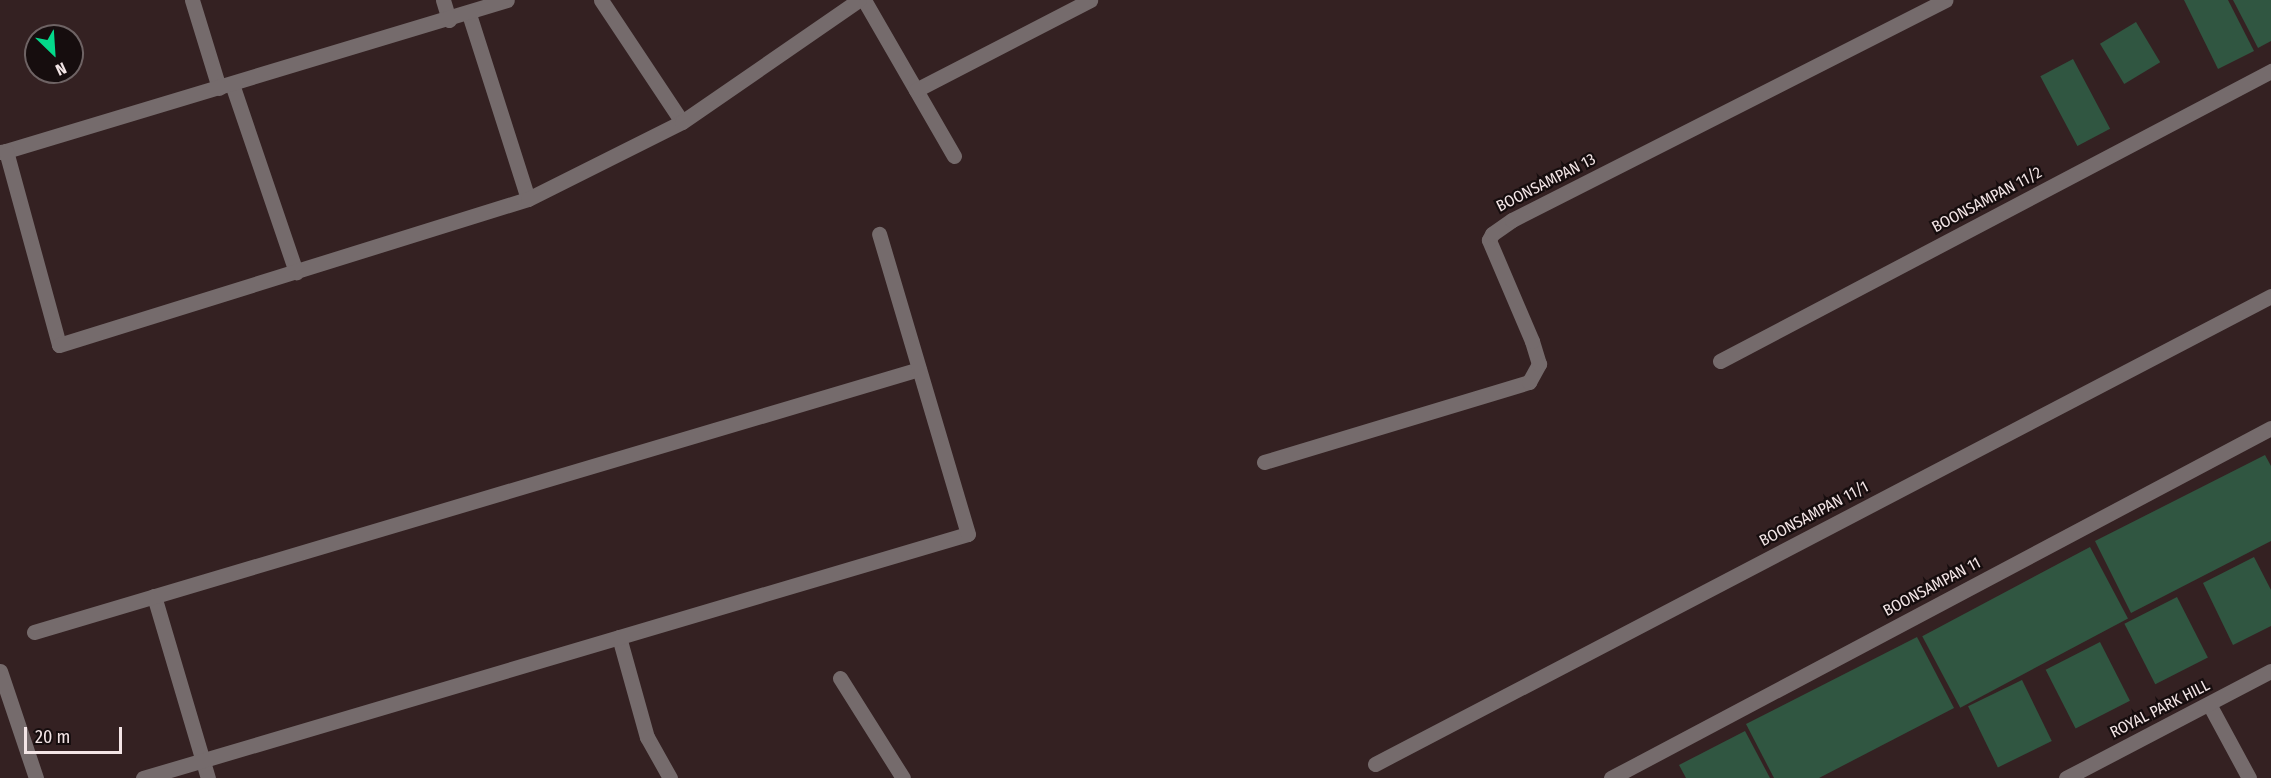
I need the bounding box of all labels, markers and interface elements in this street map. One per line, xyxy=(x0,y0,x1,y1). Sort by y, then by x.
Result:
north arrow xyxy=(24,24,84,84)
text: N xyxy=(53,58,69,80)
street label: BOONSAMPAN 13 xyxy=(1493,150,1599,216)
street label: BOONSAMPAN 11/2 xyxy=(1929,163,2045,237)
street label: BOONSAMPAN 11/1 xyxy=(1756,477,1872,551)
street label: BOONSAMPAN 11 xyxy=(1880,553,1984,621)
street label: ROYAL PARK HILL xyxy=(2107,676,2213,742)
scale bar xyxy=(27,715,124,753)
text: 20 m xyxy=(35,726,70,748)

